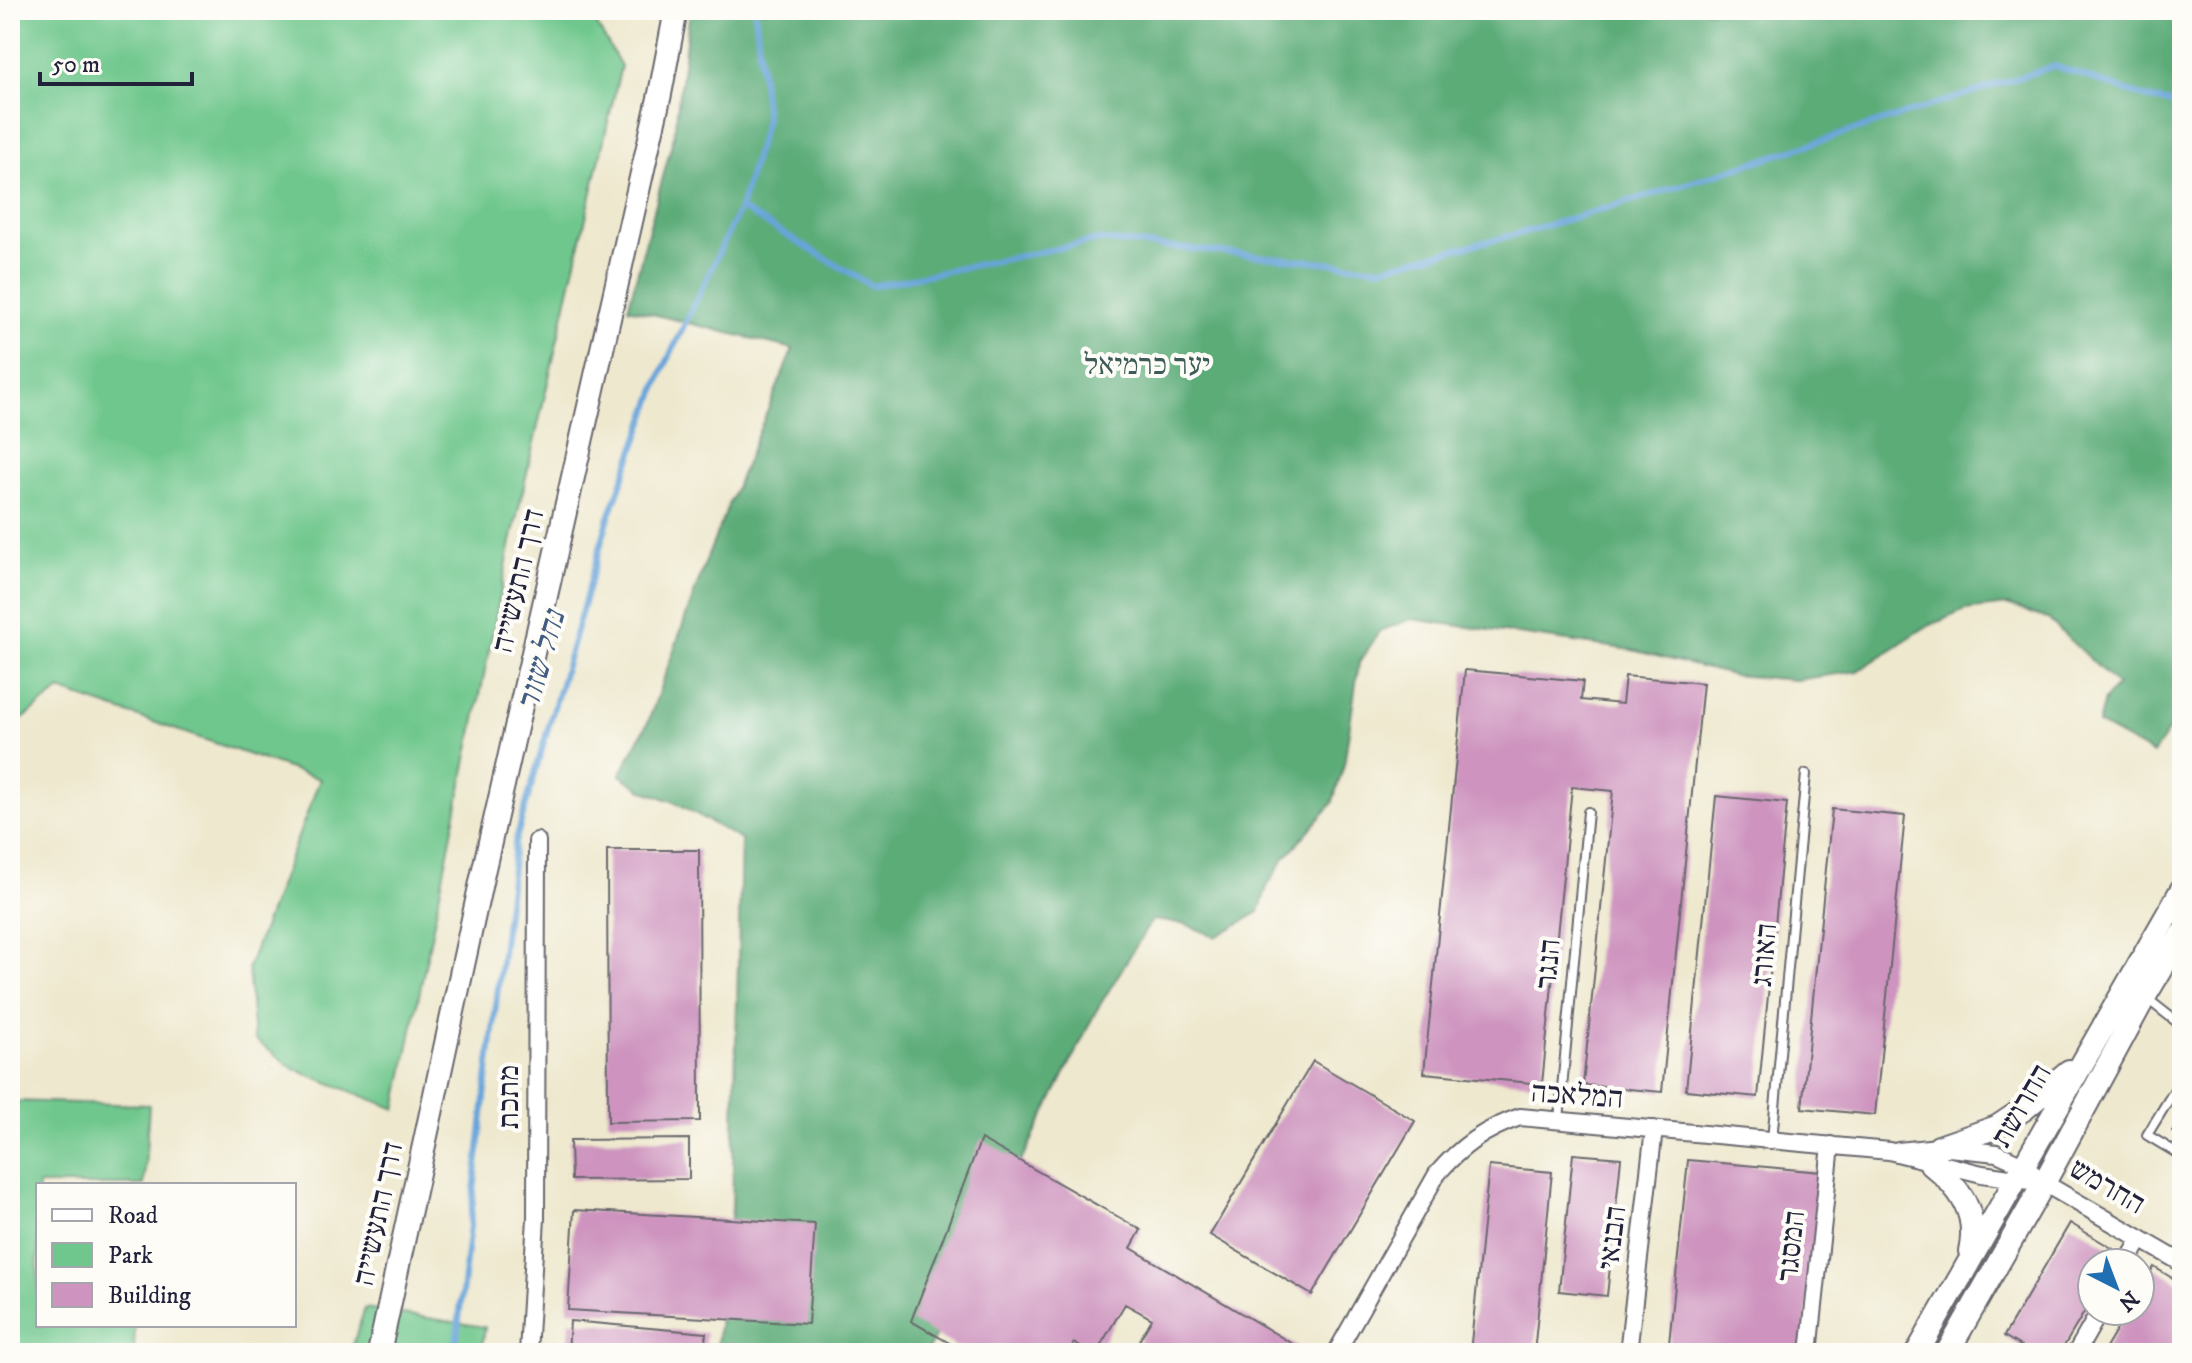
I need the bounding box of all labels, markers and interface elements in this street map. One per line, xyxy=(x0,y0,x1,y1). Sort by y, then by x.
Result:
scale bar xyxy=(40,36,192,86)
text: 50 m xyxy=(52,50,100,80)
park label: יער כרמיאל xyxy=(1084,347,1210,384)
street label: דרך התעשייה xyxy=(485,506,553,656)
water label: נחל שזור xyxy=(509,604,576,716)
street label: האורג xyxy=(1744,922,1786,988)
street label: הנגר xyxy=(1528,937,1570,991)
street label: החרושת xyxy=(1983,1058,2061,1154)
street label: מתכת xyxy=(491,1065,528,1129)
street label: המלאכה xyxy=(1529,1074,1625,1118)
street label: דרך התעשייה xyxy=(346,1139,412,1289)
street label: החרמש xyxy=(2063,1151,2151,1223)
legend xyxy=(36,1183,296,1327)
text: Road xyxy=(108,1201,158,1231)
street label: הבנאי xyxy=(1591,1204,1635,1272)
street label: המסגר xyxy=(1770,1209,1814,1283)
text: Park xyxy=(108,1241,153,1271)
north arrow xyxy=(2076,1247,2156,1327)
text: Building xyxy=(108,1281,191,1311)
text: N xyxy=(2113,1285,2144,1317)

